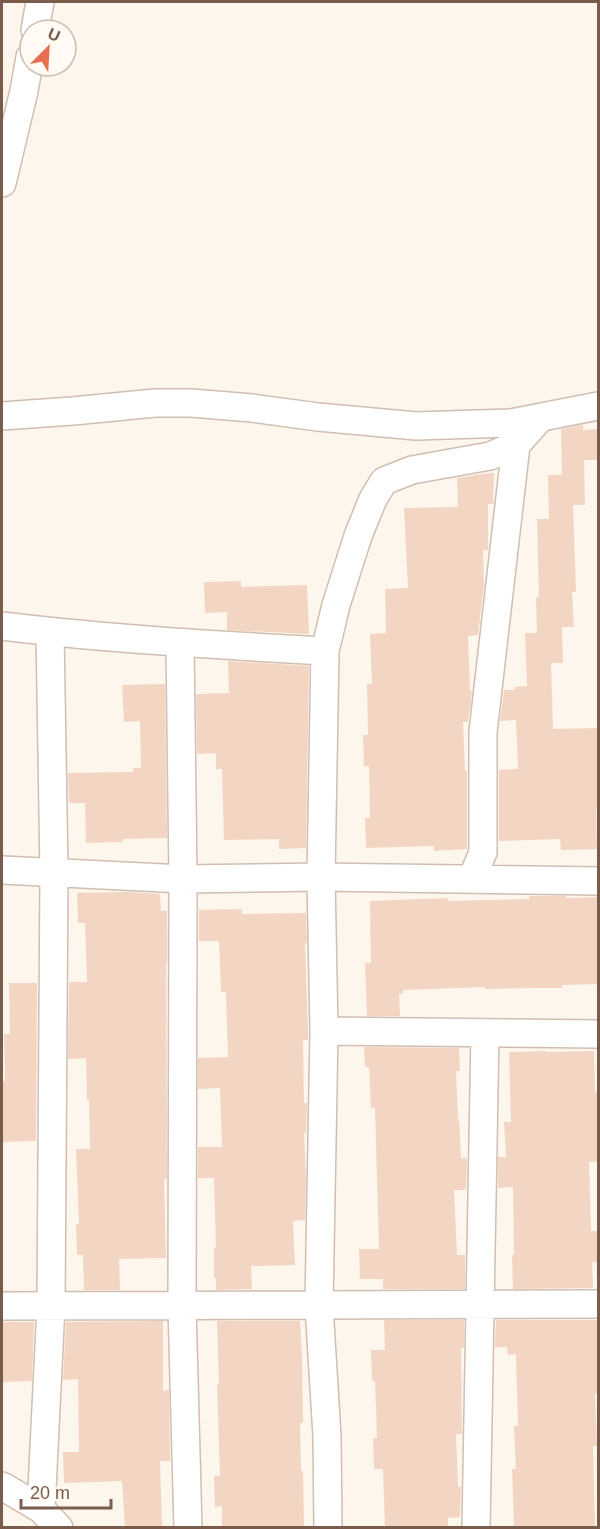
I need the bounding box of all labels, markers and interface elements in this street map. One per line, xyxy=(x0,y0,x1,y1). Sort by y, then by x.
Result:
north arrow xyxy=(18,18,78,78)
text: U xyxy=(45,25,63,45)
scale bar xyxy=(21,1472,111,1510)
text: 20 m xyxy=(30,1483,70,1503)

